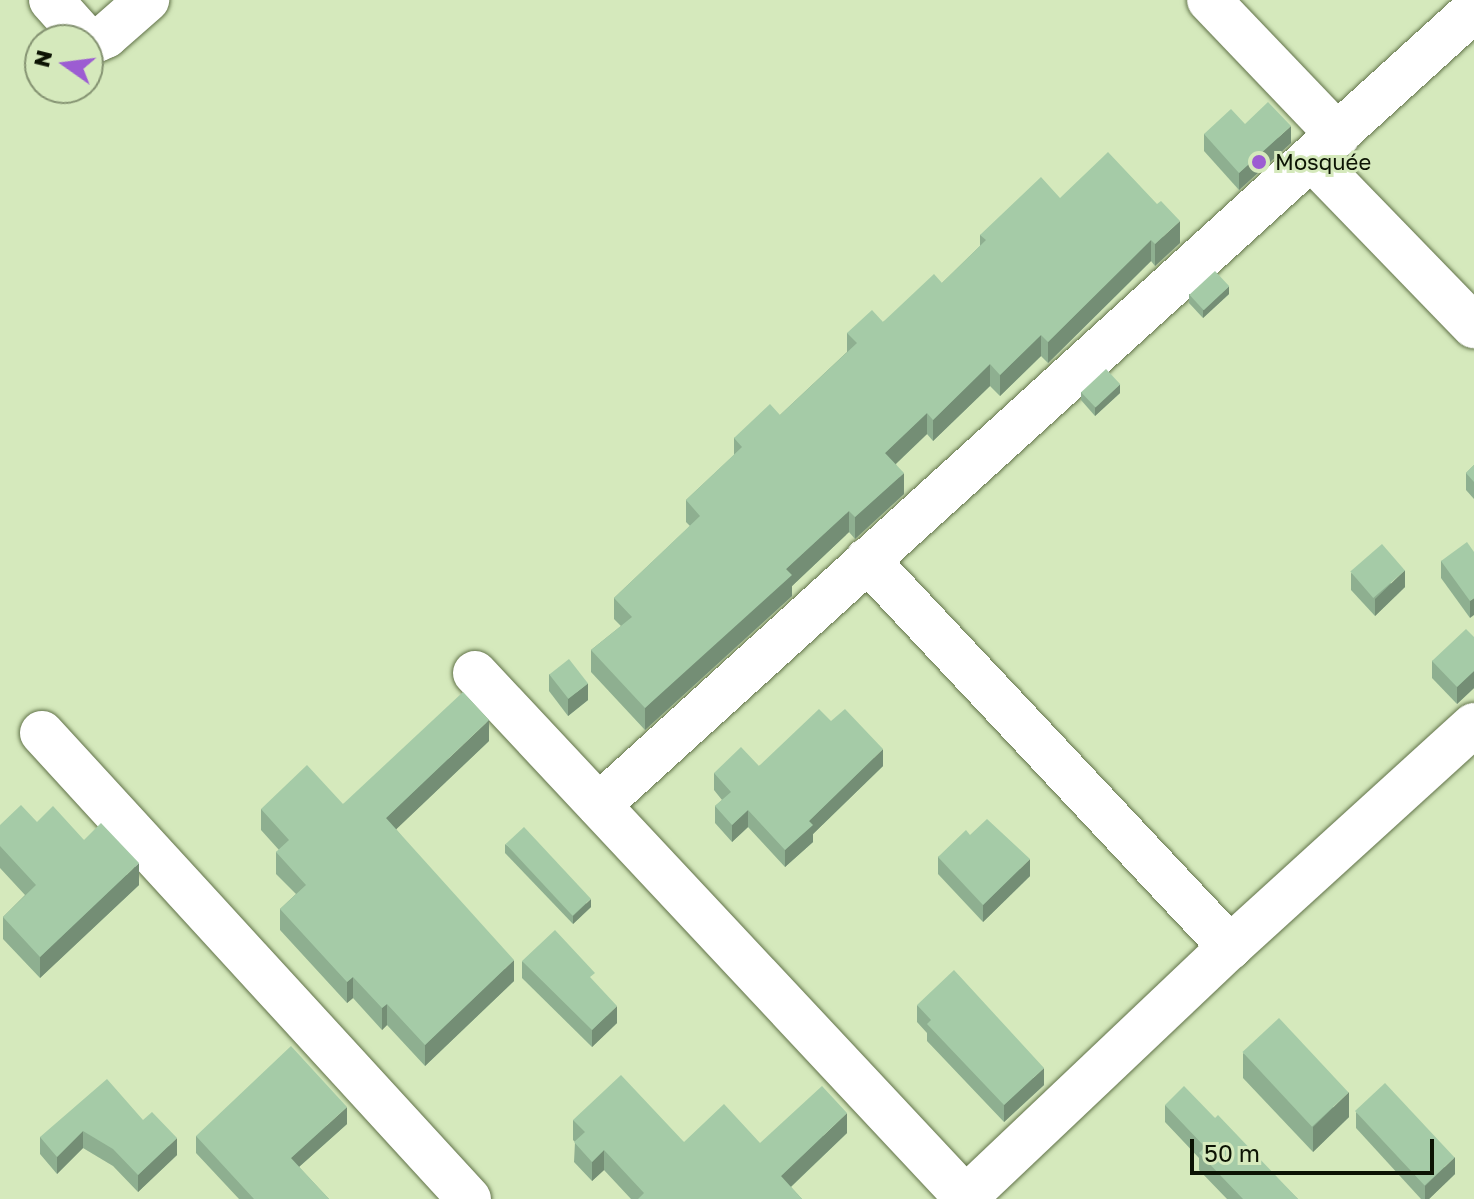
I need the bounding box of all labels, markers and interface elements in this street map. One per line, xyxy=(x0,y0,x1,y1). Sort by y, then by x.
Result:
north arrow xyxy=(24,24,104,104)
text: N xyxy=(27,47,57,70)
place label: Mosquée xyxy=(1275,149,1371,175)
marker: Mosquée xyxy=(1250,153,1268,171)
scale bar xyxy=(1194,1123,1438,1173)
text: 50 m xyxy=(1204,1138,1260,1167)

